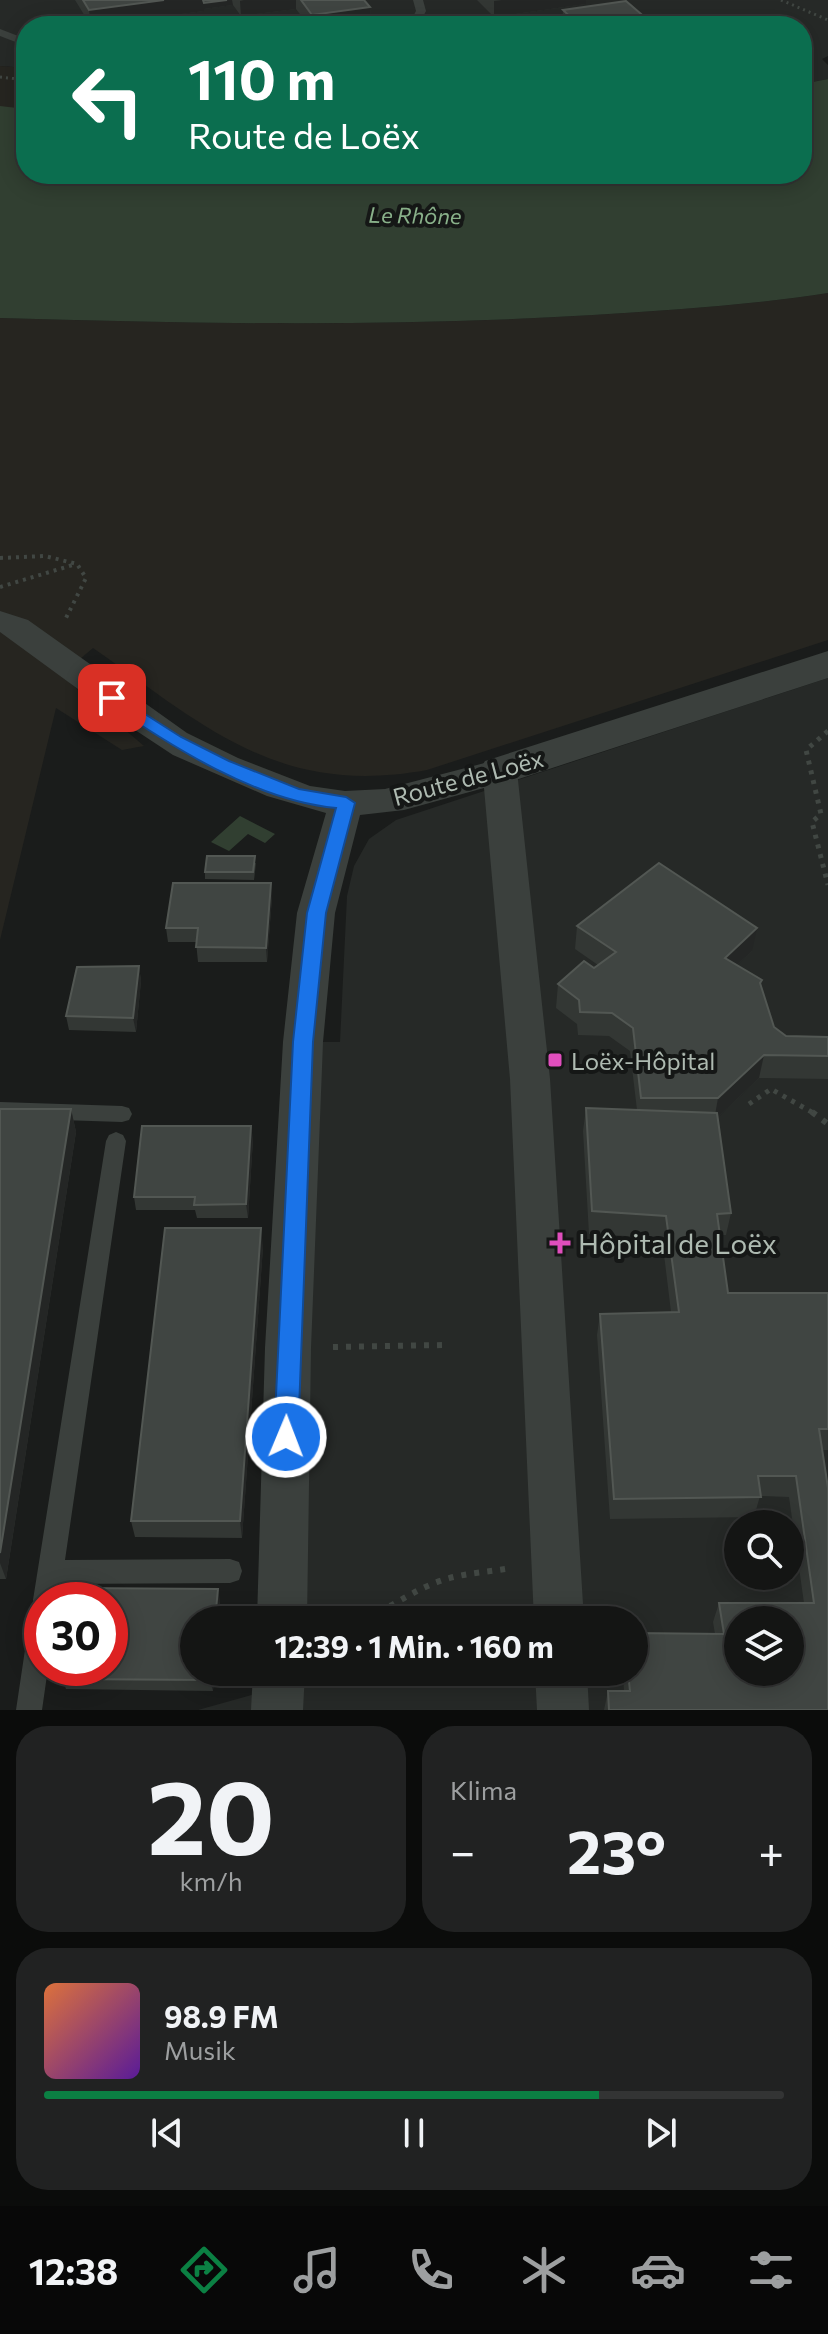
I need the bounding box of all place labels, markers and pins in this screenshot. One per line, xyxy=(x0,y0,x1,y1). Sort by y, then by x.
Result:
pin xyxy=(78,664,146,732)
place label: Loëx-Hôpital xyxy=(571,1046,715,1075)
marker: Loëx-Hôpital xyxy=(546,1051,564,1069)
place label: Hôpital de Loëx xyxy=(578,1226,777,1260)
marker: Hôpital de Loëx xyxy=(549,1232,571,1254)

